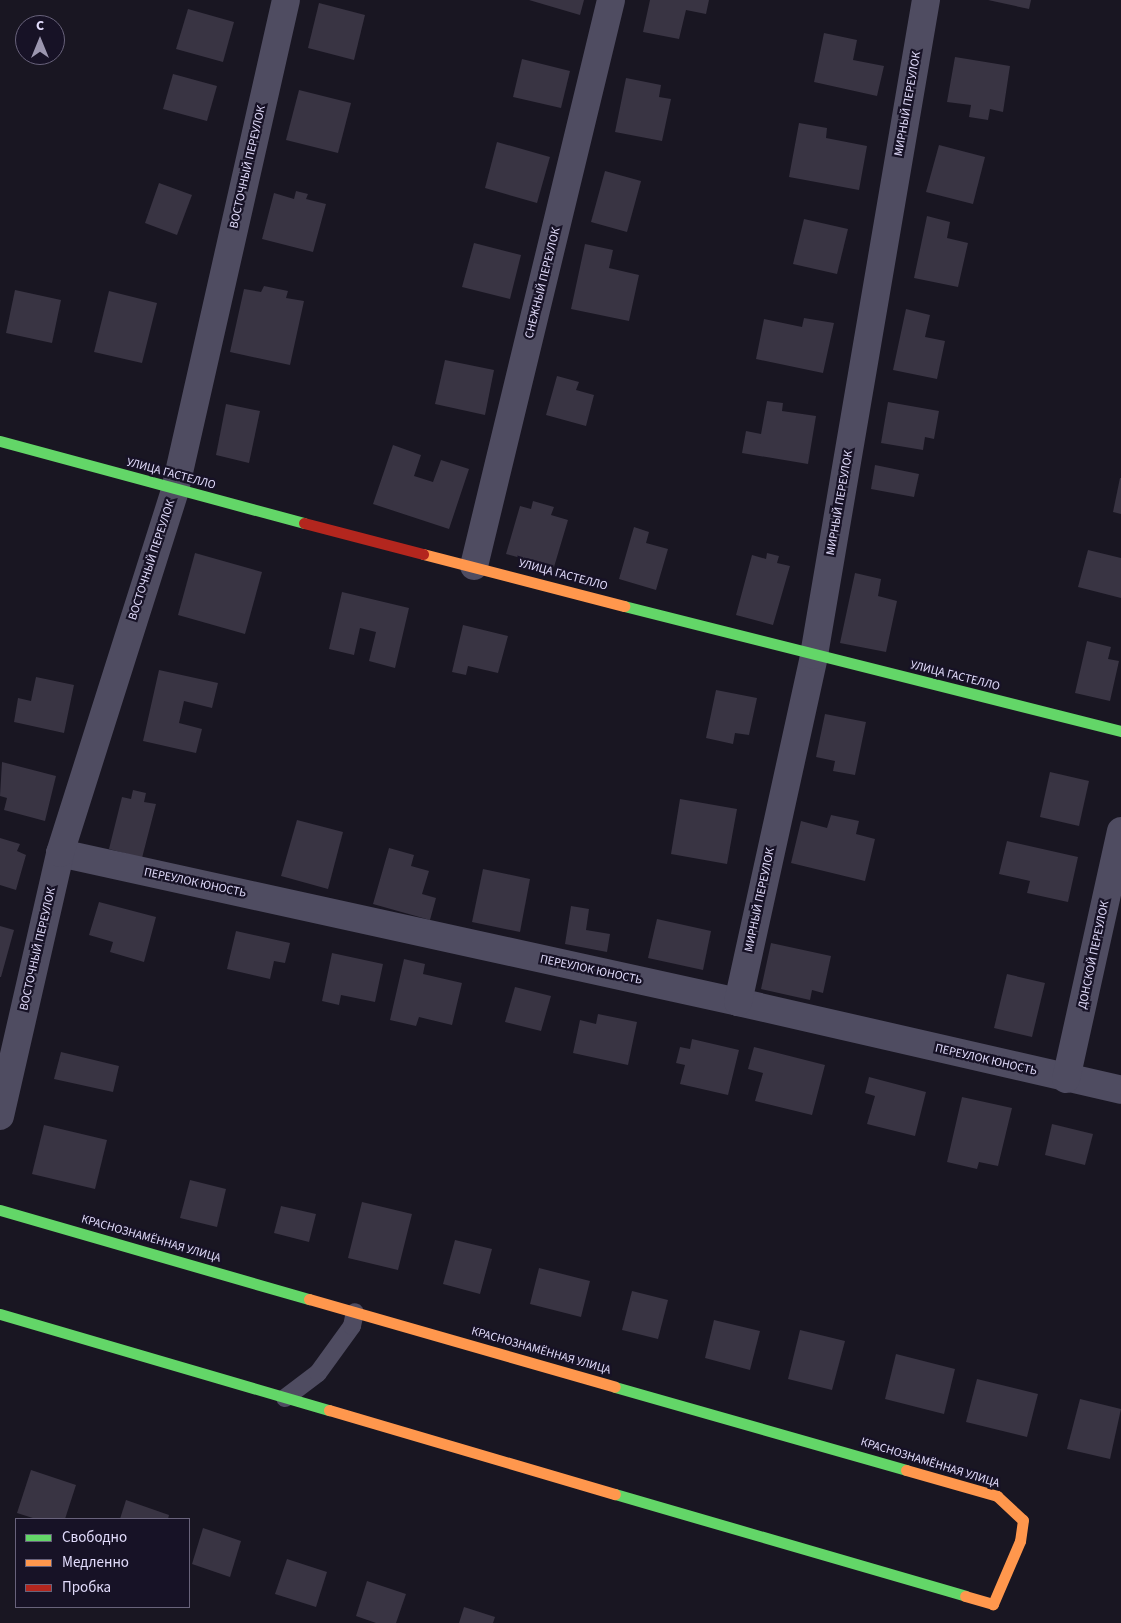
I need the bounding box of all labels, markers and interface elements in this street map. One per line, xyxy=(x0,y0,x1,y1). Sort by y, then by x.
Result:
north arrow xyxy=(15,15,65,65)
text: С xyxy=(36,16,44,36)
street label: МИРНЫЙ ПЕРЕУЛОК xyxy=(892,50,924,158)
street label: ВОСТОЧНЫЙ ПЕРЕУЛОК xyxy=(227,104,269,230)
street label: СНЕЖНЫЙ ПЕРЕУЛОК xyxy=(522,226,564,340)
street label: МИРНЫЙ ПЕРЕУЛОК xyxy=(824,449,856,557)
street label: УЛИЦА ГАСТЕЛЛО xyxy=(125,455,217,493)
street label: ВОСТОЧНЫЙ ПЕРЕУЛОК xyxy=(126,498,178,622)
street label: УЛИЦА ГАСТЕЛЛО xyxy=(517,556,609,594)
street label: УЛИЦА ГАСТЕЛЛО xyxy=(909,658,1001,694)
street label: МИРНЫЙ ПЕРЕУЛОК xyxy=(742,847,778,953)
street label: ПЕРЕУЛОК ЮНОСТЬ xyxy=(143,865,247,901)
street label: ВОСТОЧНЫЙ ПЕРЕУЛОК xyxy=(17,886,59,1012)
street label: ДОНСКОЙ ПЕРЕУЛОК xyxy=(1075,900,1113,1010)
street label: ПЕРЕУЛОК ЮНОСТЬ xyxy=(539,952,643,988)
street label: ПЕРЕУЛОК ЮНОСТЬ xyxy=(934,1041,1038,1079)
street label: КРАСНОЗНАМЁННАЯ УЛИЦА xyxy=(80,1212,222,1266)
street label: КРАСНОЗНАМЁННАЯ УЛИЦА xyxy=(470,1324,612,1378)
street label: КРАСНОЗНАМЁННАЯ УЛИЦА xyxy=(859,1435,1001,1491)
legend xyxy=(15,1518,190,1608)
text: Свободно xyxy=(62,1527,127,1548)
text: Медленно xyxy=(62,1552,129,1573)
text: Пробка xyxy=(62,1577,111,1598)

